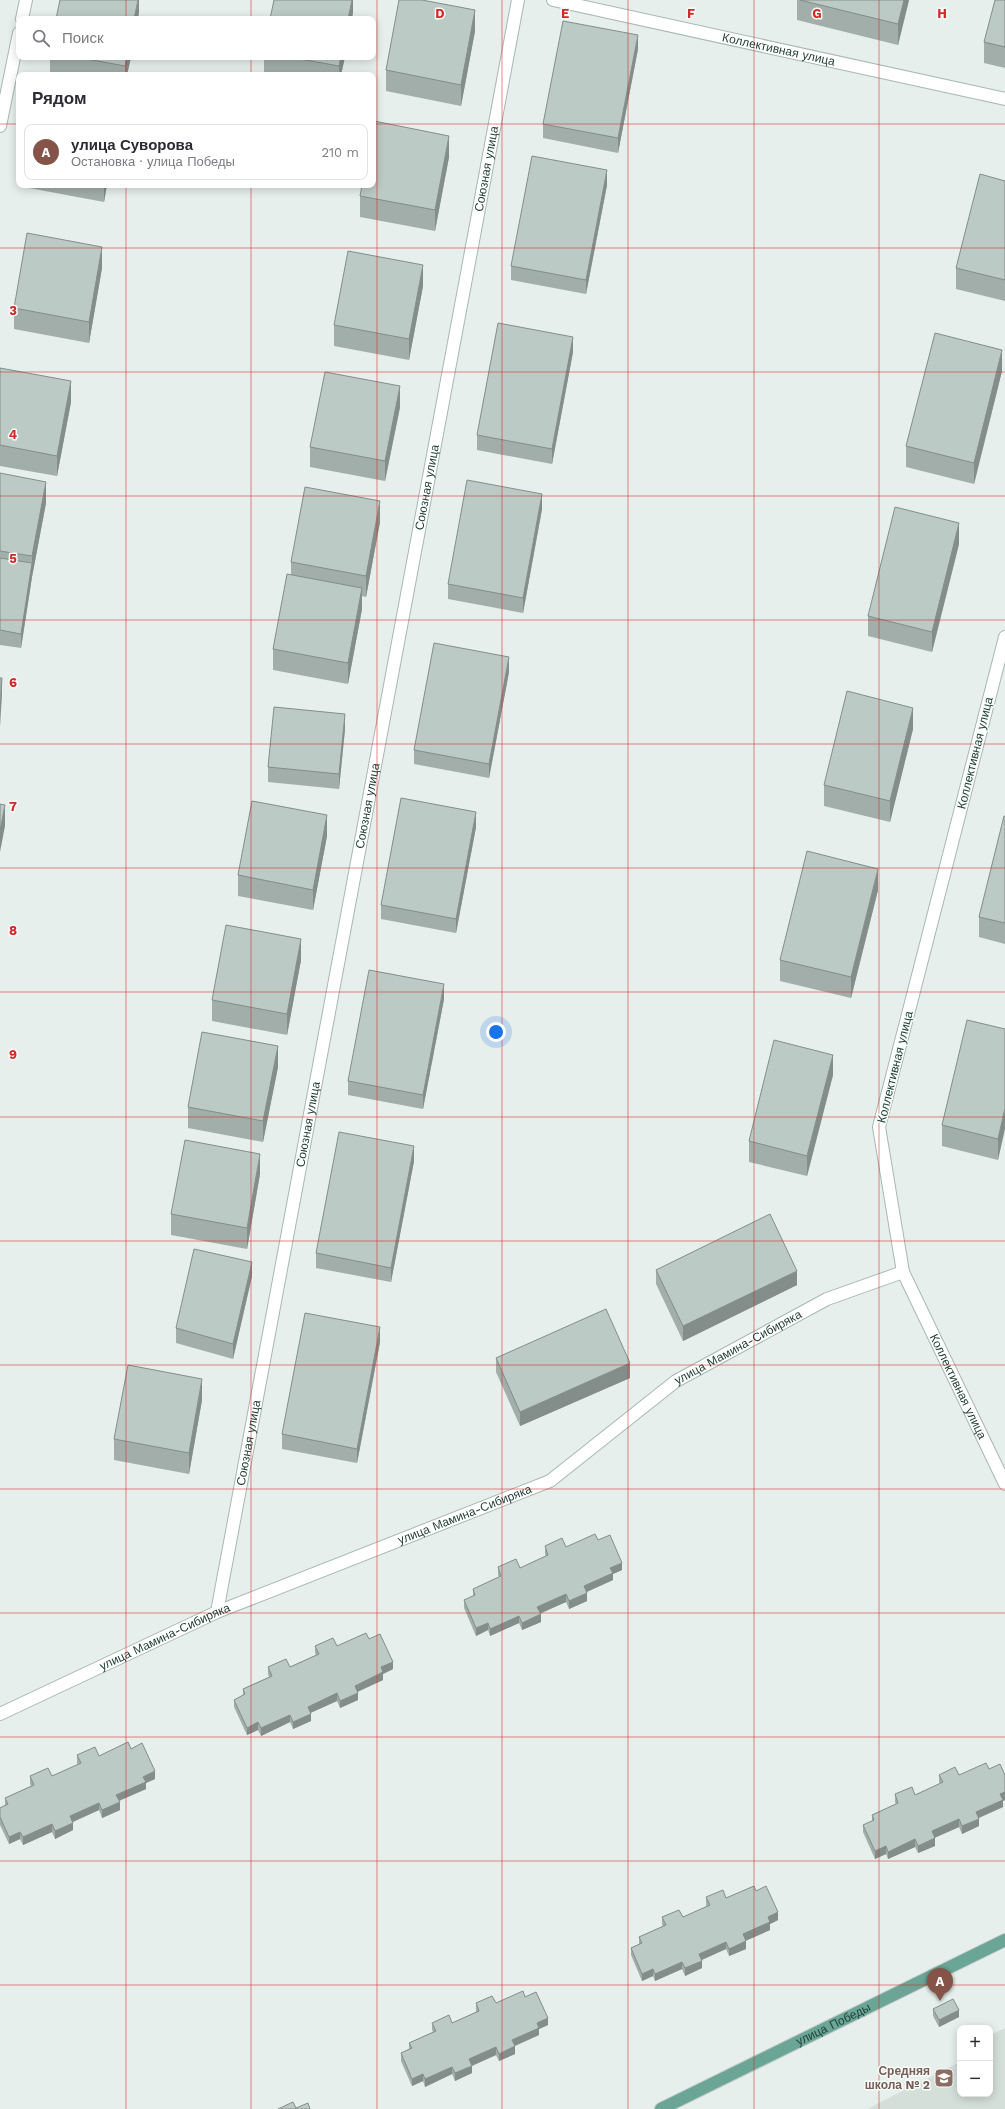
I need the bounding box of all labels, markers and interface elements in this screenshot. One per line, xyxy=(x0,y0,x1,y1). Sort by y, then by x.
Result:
text: D xyxy=(435,6,445,21)
text: E xyxy=(561,6,569,21)
text: F xyxy=(687,6,695,21)
text: G xyxy=(812,6,822,21)
text: H xyxy=(937,6,947,21)
search box xyxy=(16,16,376,60)
icon: search xyxy=(30,27,52,49)
text: Поиск xyxy=(62,29,104,47)
street label: Коллективная улица xyxy=(721,30,837,69)
text: Рядом xyxy=(32,88,87,108)
street label: Союзная улица xyxy=(472,125,501,213)
text: улица Суворова xyxy=(71,136,193,154)
text: A xyxy=(42,145,50,160)
text: 210 m xyxy=(321,145,359,160)
text: Остановка · улица Победы xyxy=(71,154,235,169)
text: 3 xyxy=(9,303,17,318)
text: 4 xyxy=(9,427,18,442)
street label: Союзная улица xyxy=(412,443,442,531)
text: 5 xyxy=(9,551,17,566)
text: 6 xyxy=(9,675,17,690)
street label: Коллективная улица xyxy=(954,695,996,810)
street label: Союзная улица xyxy=(353,762,382,850)
text: 7 xyxy=(9,799,17,814)
text: 8 xyxy=(9,923,17,938)
street label: Коллективная улица xyxy=(874,1009,916,1124)
your location xyxy=(486,1022,506,1042)
text: 9 xyxy=(9,1047,17,1062)
street label: Союзная улица xyxy=(293,1080,323,1168)
street label: улица Мамина-Сибиряка xyxy=(672,1307,804,1388)
street label: Коллективная улица xyxy=(927,1332,989,1442)
street label: Союзная улица xyxy=(234,1399,263,1487)
street label: улица Мамина-Сибиряка xyxy=(396,1482,534,1547)
street label: улица Мамина-Сибиряка xyxy=(97,1600,232,1673)
pin: A xyxy=(927,1968,953,2001)
street label: улица Победы xyxy=(794,2000,873,2049)
map controls xyxy=(957,2025,993,2097)
button: + xyxy=(957,2025,993,2061)
button: − xyxy=(957,2061,993,2097)
place label: Средняя школа № 2 xyxy=(865,2064,930,2092)
school or university icon: Средняя школа № 2 xyxy=(933,2067,955,2089)

